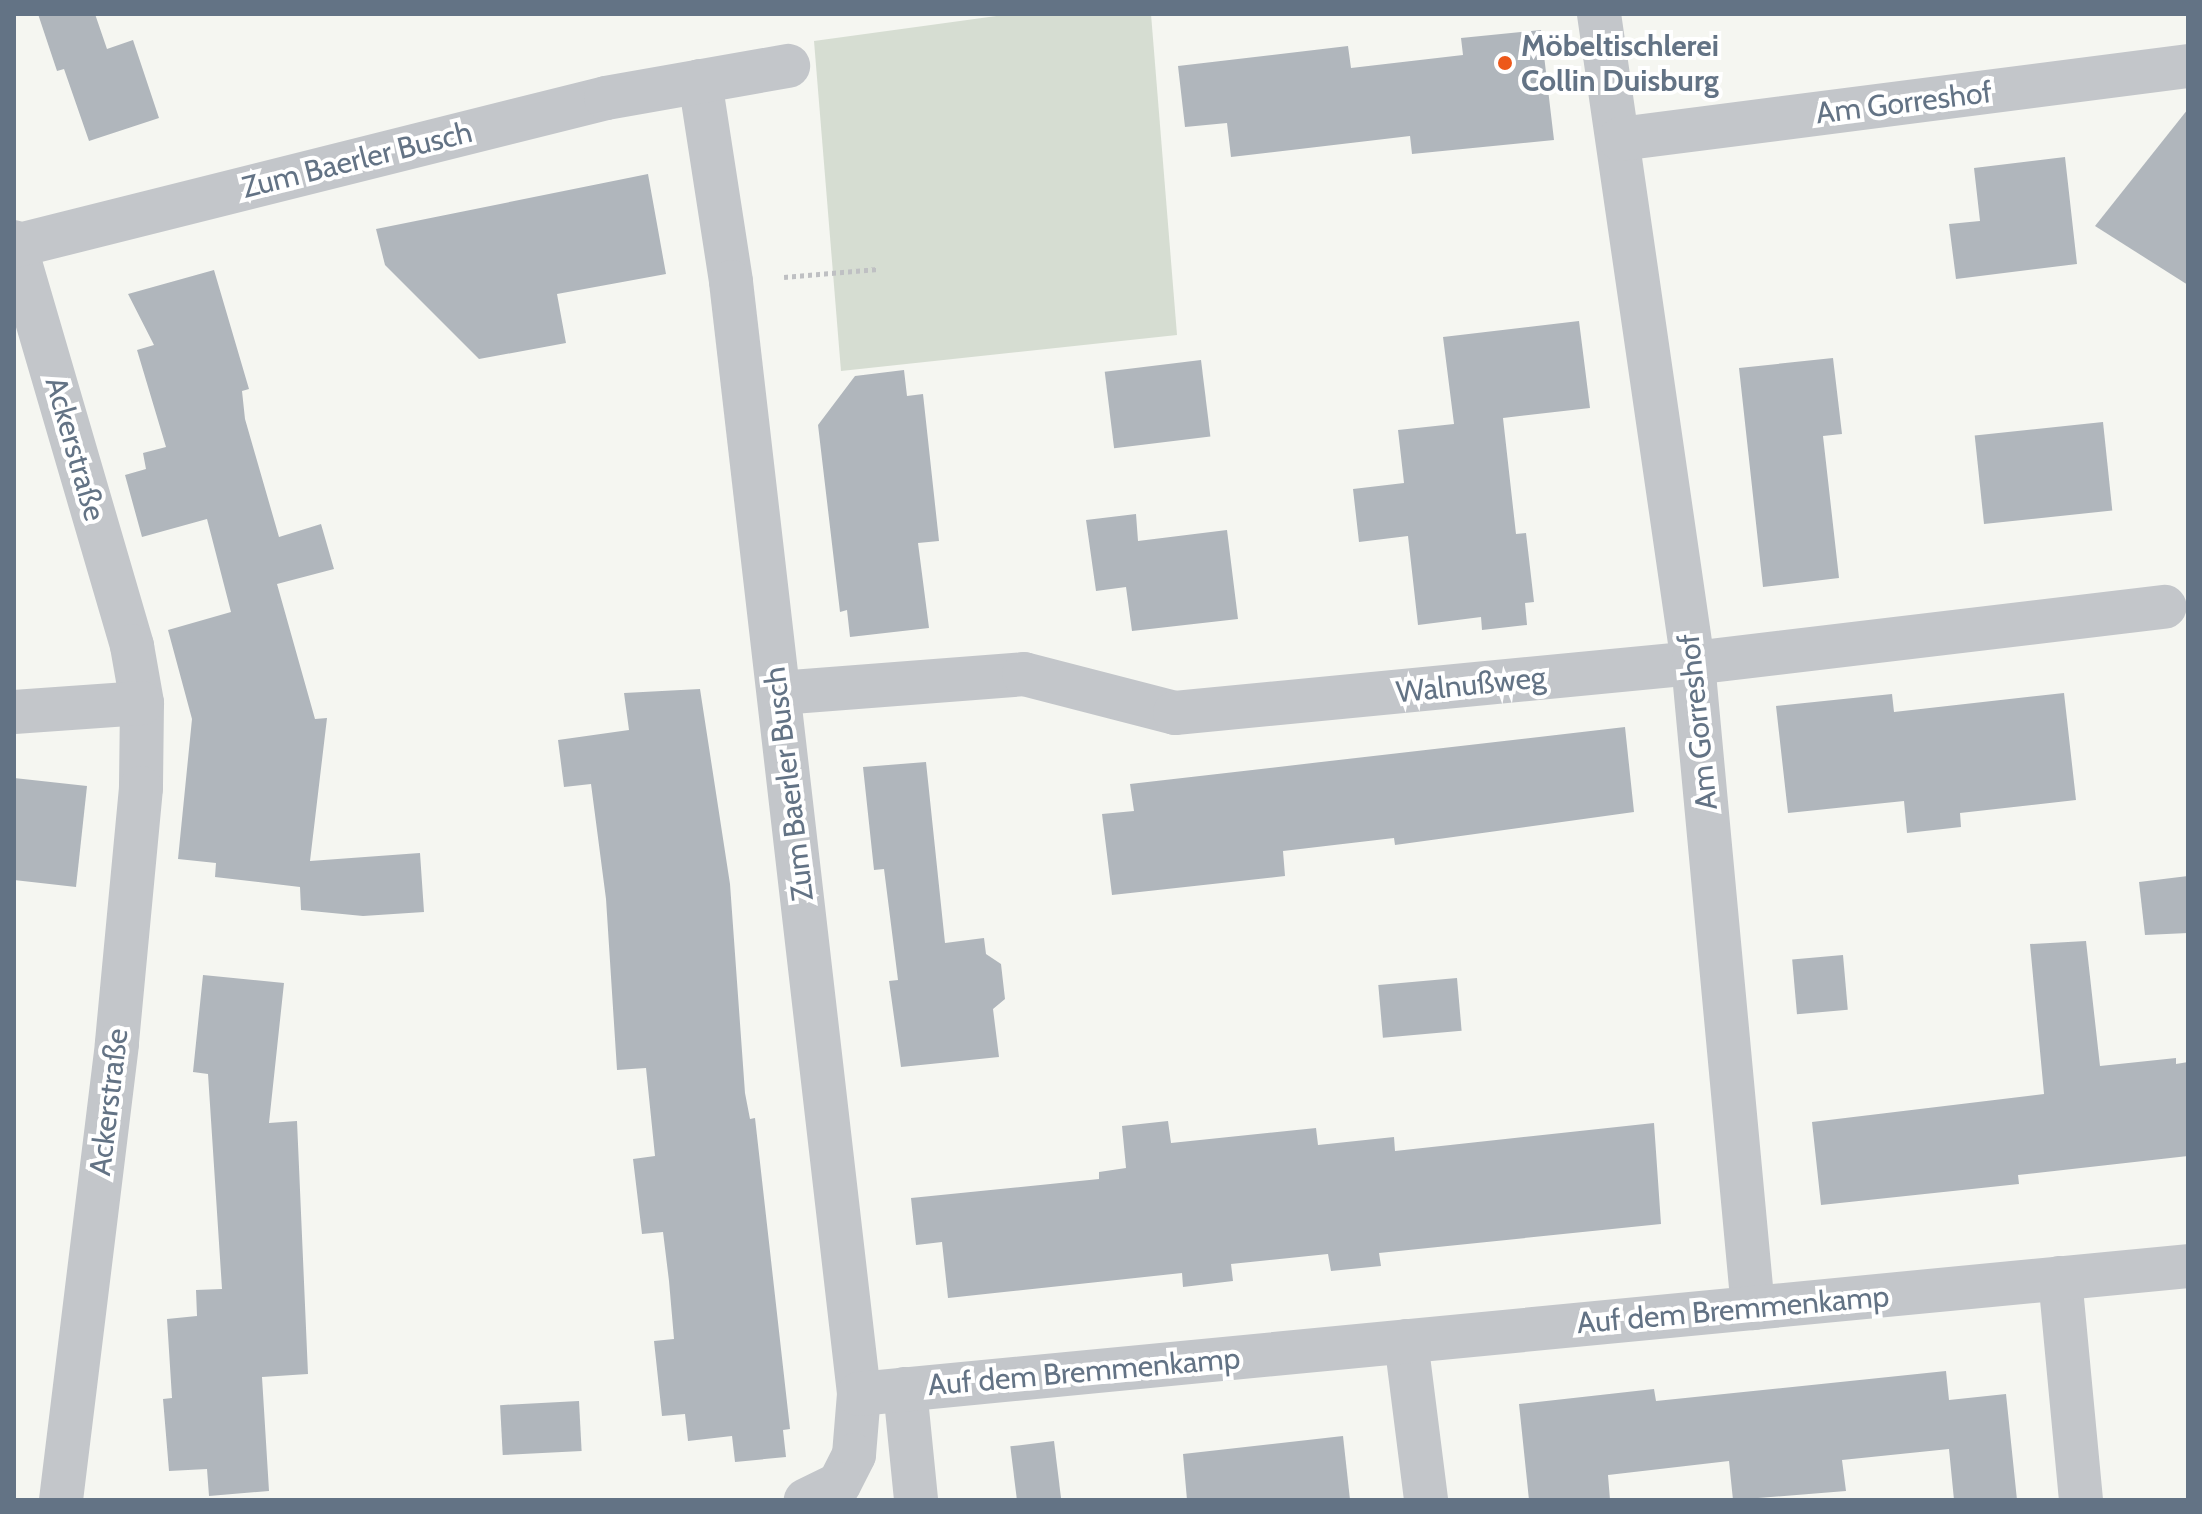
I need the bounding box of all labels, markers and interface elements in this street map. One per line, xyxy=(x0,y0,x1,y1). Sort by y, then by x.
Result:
place label: Möbeltischlerei Collin Duisburg xyxy=(1521,28,1719,98)
marker: Möbeltischlerei Collin Duisburg xyxy=(1496,54,1514,72)
street label: Am Gorreshof xyxy=(1814,74,1994,132)
street label: Zum Baerler Busch xyxy=(238,114,476,206)
street label: Ackerstraße xyxy=(37,373,113,525)
street label: Am Gorreshof xyxy=(1671,632,1725,812)
street label: Walnußweg xyxy=(1394,659,1548,711)
street label: Zum Baerler Busch xyxy=(757,665,821,903)
street label: Ackerstraße xyxy=(82,1026,136,1178)
street label: Auf dem Bremmenkamp xyxy=(1575,1278,1891,1342)
street label: Auf dem Bremmenkamp xyxy=(926,1340,1242,1404)

